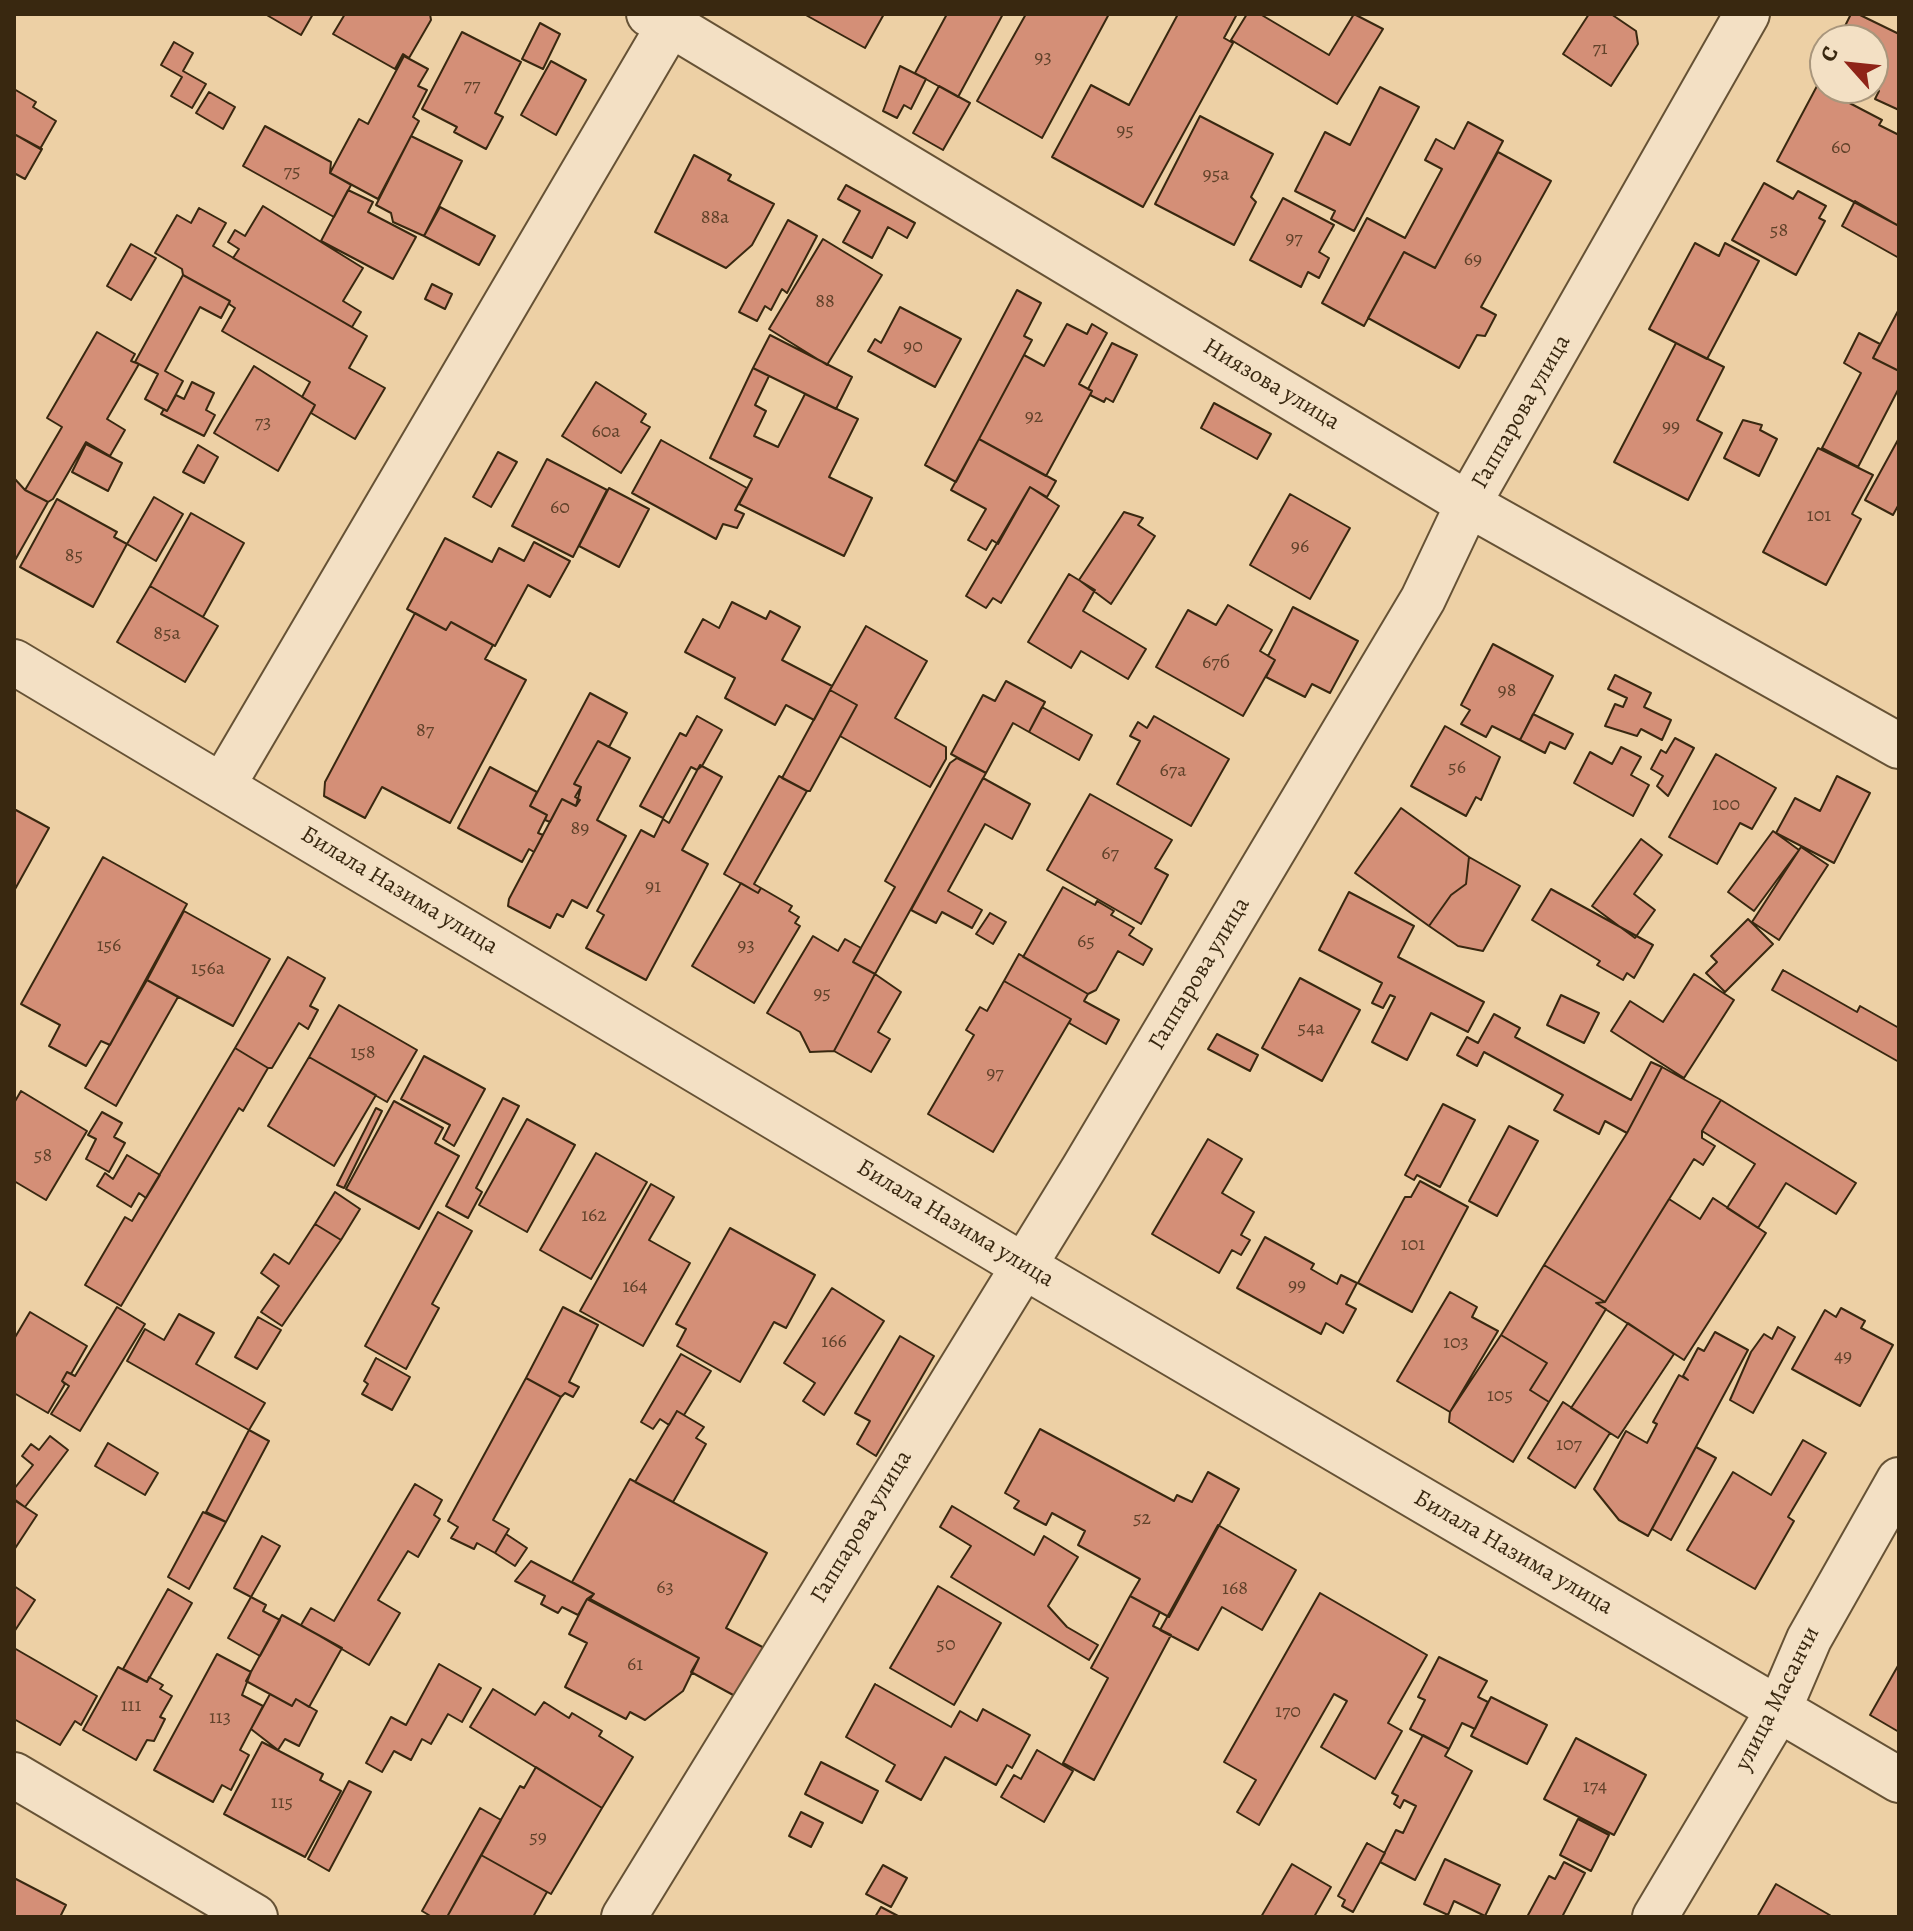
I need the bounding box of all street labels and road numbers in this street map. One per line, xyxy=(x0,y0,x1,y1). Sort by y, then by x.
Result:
street label: Гаппарова улица xyxy=(1466,330,1578,494)
street label: Ниязова улица xyxy=(1197,333,1345,437)
street label: Билала Назима улица xyxy=(295,821,503,961)
street label: Гаппарова улица xyxy=(1143,892,1257,1056)
street label: Билала Назима улица xyxy=(851,1154,1059,1294)
street label: Гаппарова улица xyxy=(805,1445,919,1609)
street label: Билала Назима улица xyxy=(1408,1484,1618,1622)
street label: улица Масанчи xyxy=(1729,1622,1827,1776)

